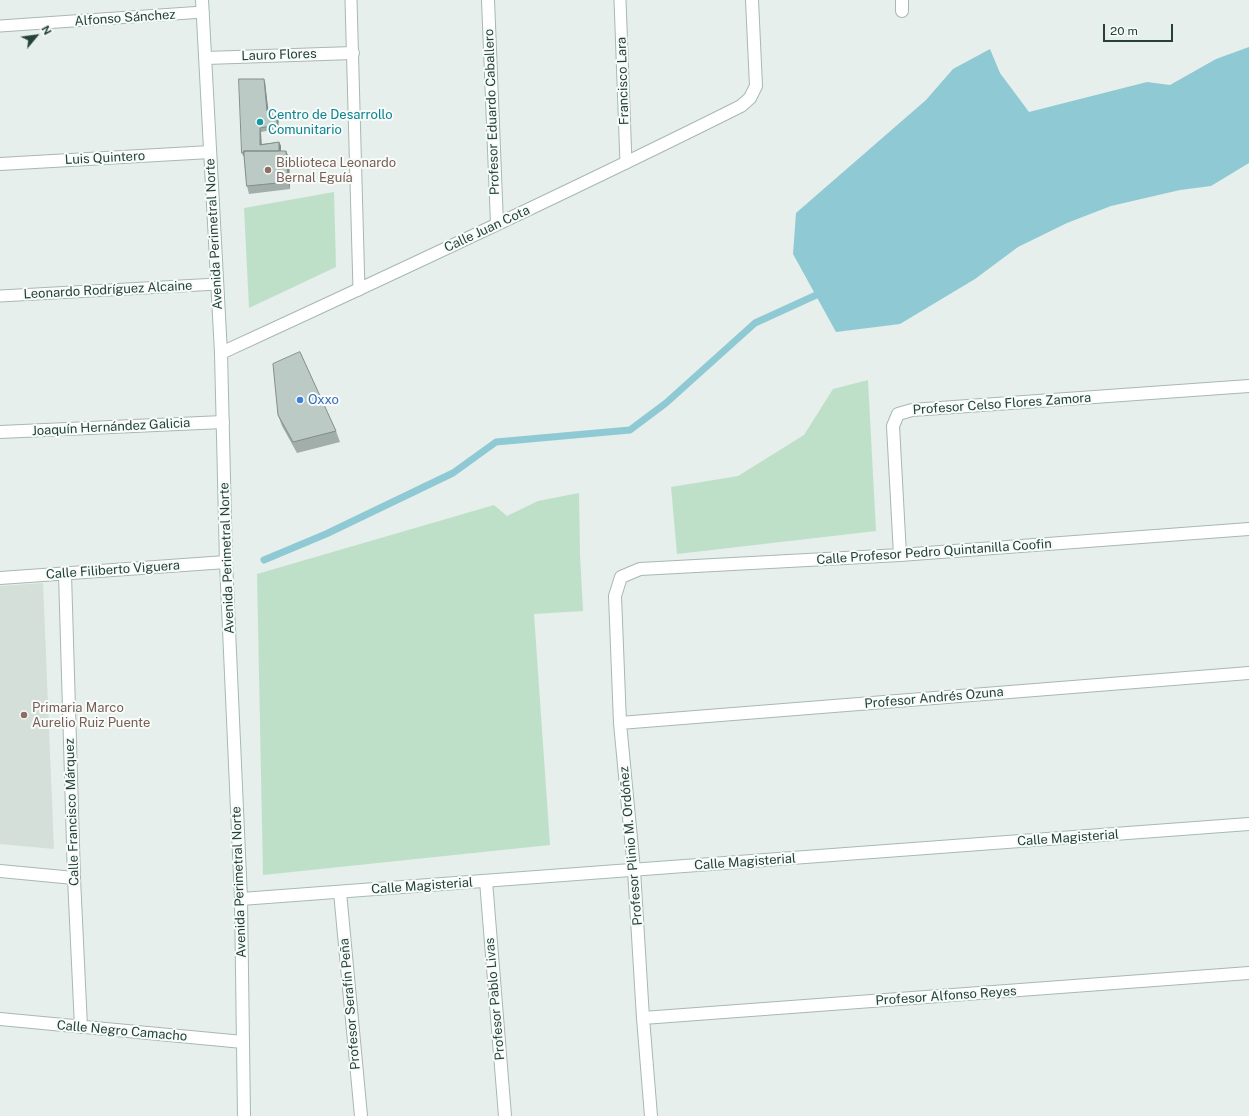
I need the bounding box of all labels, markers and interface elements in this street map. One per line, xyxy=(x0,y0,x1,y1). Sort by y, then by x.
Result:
street label: Alfonso Sánchez xyxy=(74,7,176,29)
north arrow xyxy=(16,16,56,56)
scale bar xyxy=(1105,16,1175,42)
text: N xyxy=(39,24,54,37)
text: 20 m xyxy=(1110,24,1138,38)
street label: Profesor Eduardo Caballero xyxy=(481,28,503,196)
street label: Francisco Lara xyxy=(614,37,632,125)
street label: Lauro Flores xyxy=(241,46,317,64)
place label: Centro de Desarrollo Comunitario xyxy=(268,107,393,138)
marker: Centro de Desarrollo Comunitario xyxy=(255,117,265,127)
street label: Luis Quintero xyxy=(64,148,146,168)
place label: Biblioteca Leonardo Bernal Eguía xyxy=(276,155,396,186)
street label: Avenida Perimetral Norte xyxy=(202,158,226,310)
marker: Biblioteca Leonardo Bernal Eguía xyxy=(263,165,273,175)
street label: Calle Juan Cota xyxy=(442,202,532,256)
street label: Leonardo Rodríguez Alcaine xyxy=(23,278,193,302)
street label: Profesor Celso Flores Zamora xyxy=(912,390,1092,418)
place label: Oxxo xyxy=(308,392,339,408)
marker: Oxxo xyxy=(295,395,305,405)
street label: Joaquín Hernández Galicia xyxy=(31,415,191,439)
street label: Avenida Perimetral Norte xyxy=(217,482,237,634)
street label: Calle Profesor Pedro Quintanilla Coofin xyxy=(816,536,1052,568)
street label: Calle Filiberto Viguera xyxy=(45,558,181,582)
street label: Profesor Andrés Ozuna xyxy=(864,684,1004,712)
place label: Primaria Marco Aurelio Ruiz Puente xyxy=(32,700,150,731)
marker: Primaria Marco Aurelio Ruiz Puente xyxy=(19,710,29,720)
street label: Calle Francisco Márquez xyxy=(62,738,82,886)
street label: Profesor Plinio M. Ordóñez xyxy=(616,766,646,926)
street label: Avenida Perimetral Norte xyxy=(229,806,249,958)
street label: Calle Magisterial xyxy=(1017,827,1119,849)
street label: Calle Magisterial xyxy=(694,851,796,873)
street label: Calle Magisterial xyxy=(371,875,473,897)
street label: Profesor Pablo Livas xyxy=(482,937,508,1061)
street label: Profesor Serafín Peña xyxy=(336,938,364,1070)
street label: Profesor Alfonso Reyes xyxy=(875,983,1017,1009)
street label: Calle Negro Camacho xyxy=(56,1018,188,1044)

